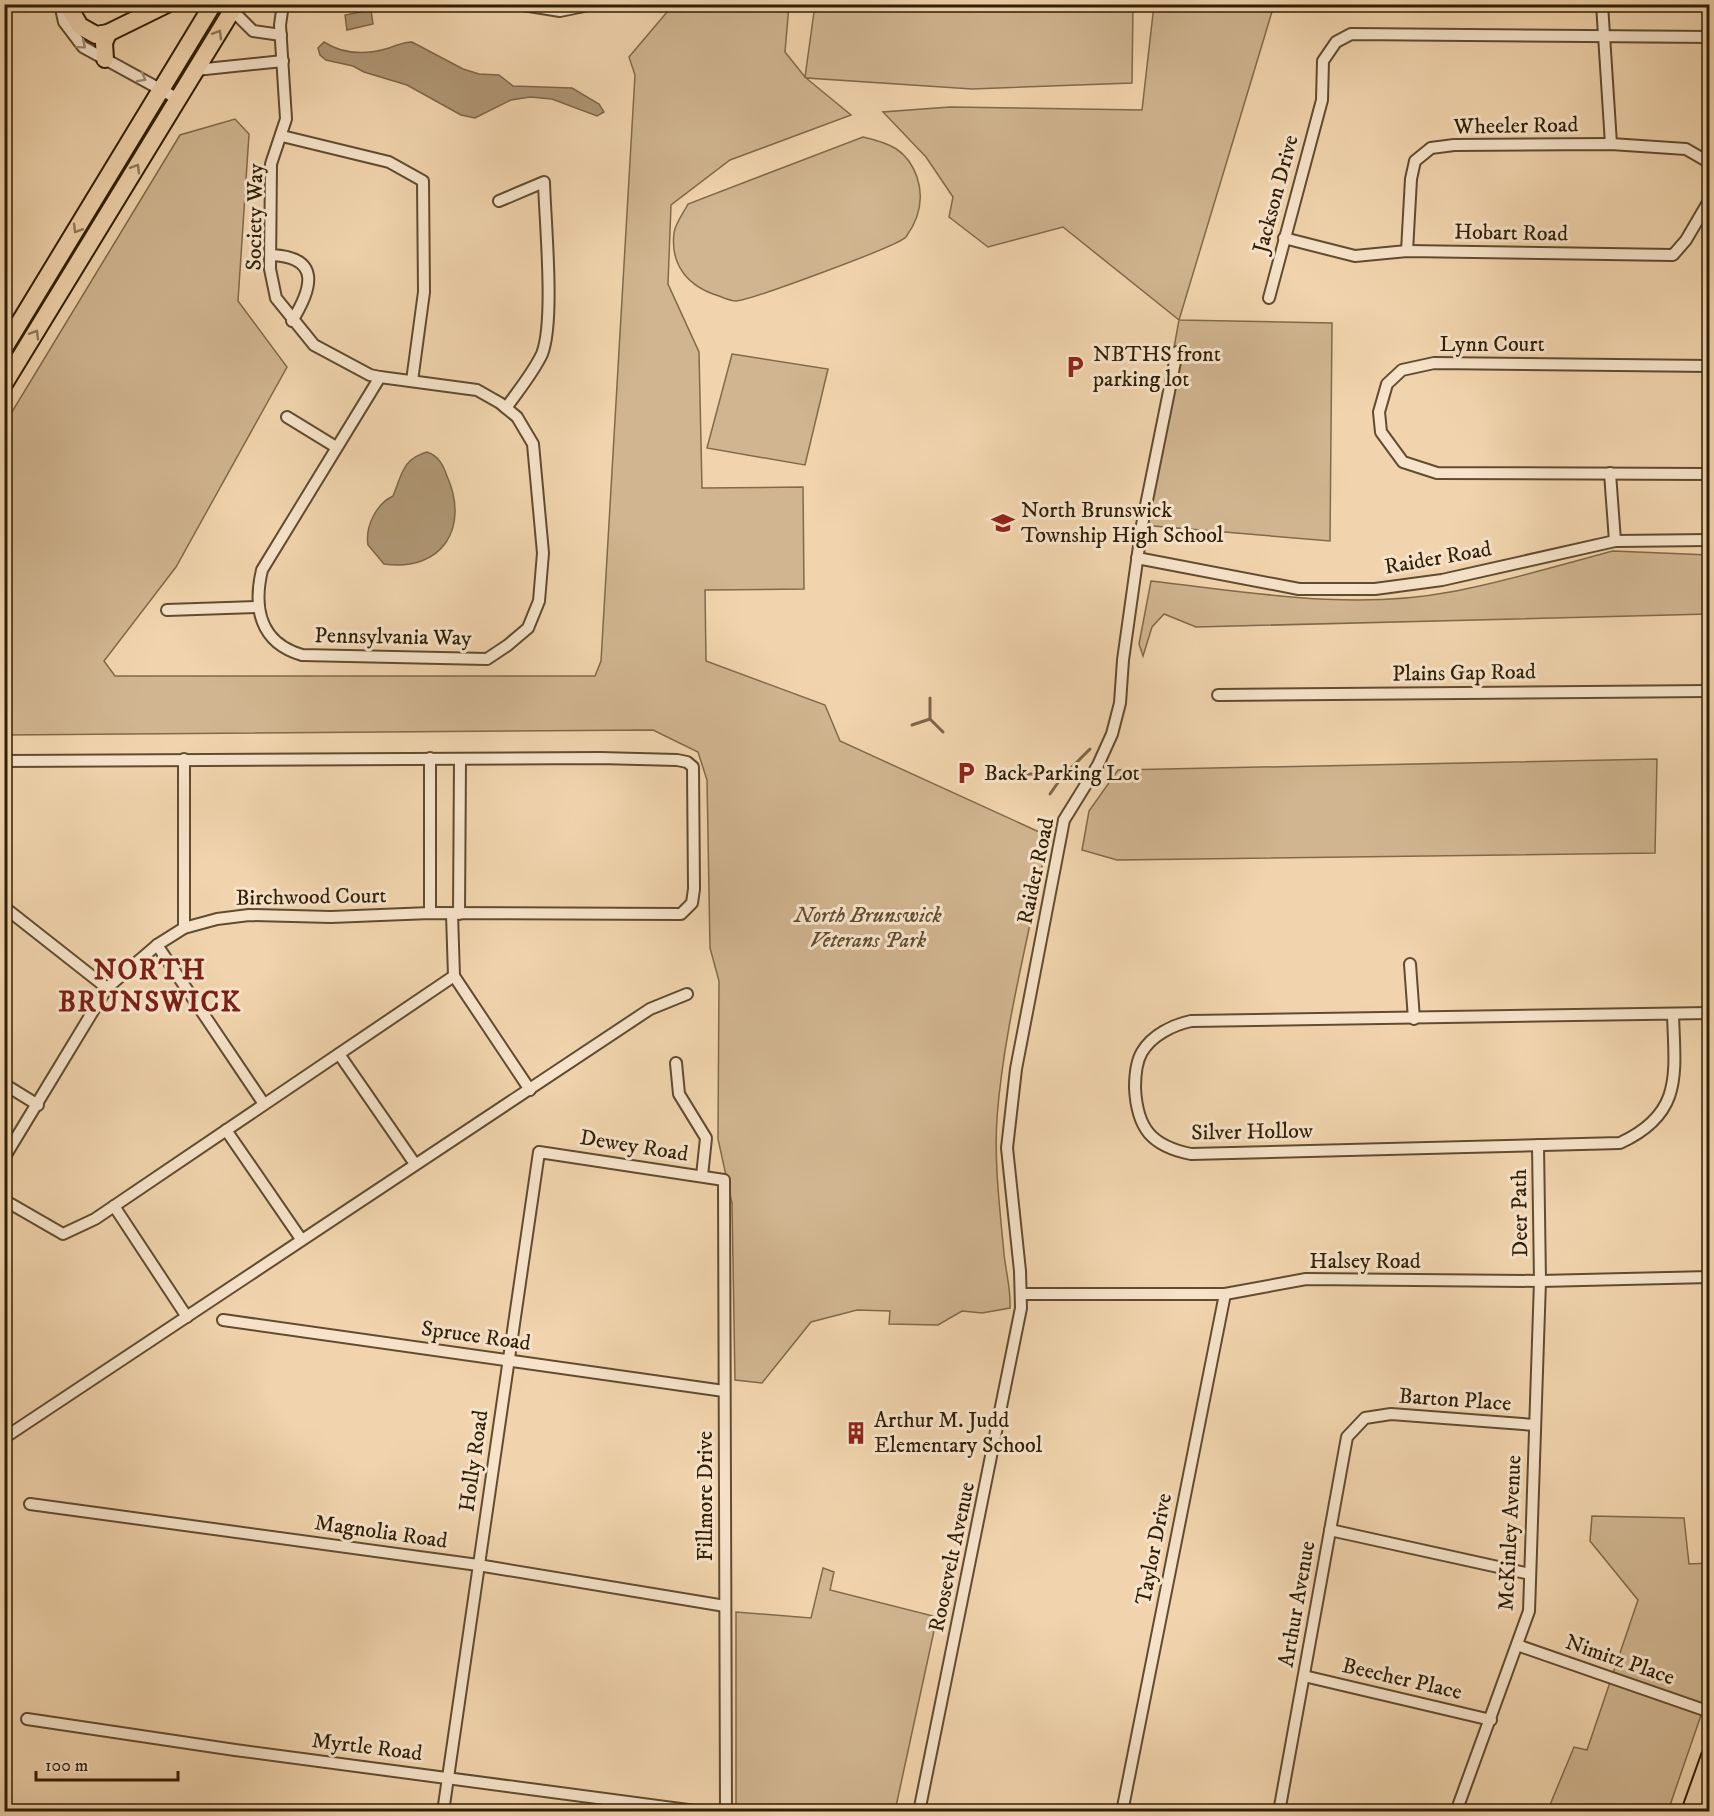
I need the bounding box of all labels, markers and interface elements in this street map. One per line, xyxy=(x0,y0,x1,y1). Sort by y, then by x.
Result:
one-way arrow xyxy=(210,30,222,40)
one-way arrow xyxy=(75,37,86,48)
one-way arrow xyxy=(135,71,146,82)
street label: Wheeler Road xyxy=(1452,111,1579,141)
street label: Jackson Drive xyxy=(1247,132,1305,258)
street label: Society Way xyxy=(241,163,269,271)
one-way arrow xyxy=(128,164,140,174)
street label: Hobart Road xyxy=(1454,219,1568,247)
one-way arrow xyxy=(72,223,84,233)
one-way arrow xyxy=(27,330,39,340)
street label: Lynn Court xyxy=(1440,331,1544,358)
place label: NBTHS front parking lot xyxy=(1092,341,1221,393)
parking icon: NBTHS front parking lot xyxy=(1062,354,1088,380)
place label: North Brunswick Township High School xyxy=(1021,497,1224,549)
school or university icon: North Brunswick Township High School xyxy=(990,510,1016,536)
street label: Raider Road xyxy=(1382,535,1494,581)
street label: Pennsylvania Way xyxy=(314,622,472,652)
street label: Plains Gap Road xyxy=(1392,658,1536,688)
parking icon: Back Parking Lot xyxy=(953,760,979,786)
place label: Back Parking Lot xyxy=(984,760,1140,787)
street label: Raider Road xyxy=(1012,815,1060,927)
street label: Birchwood Court xyxy=(235,882,387,912)
park label: North Brunswick Veterans Park xyxy=(792,902,942,954)
district label: NORTH BRUNSWICK xyxy=(58,953,242,1020)
street label: Silver Hollow xyxy=(1191,1117,1313,1147)
street label: Dewey Road xyxy=(578,1124,690,1168)
street label: Deer Path xyxy=(1506,1168,1534,1257)
street label: Halsey Road xyxy=(1309,1248,1421,1275)
street label: Spruce Road xyxy=(420,1315,532,1357)
street label: Barton Place xyxy=(1398,1383,1512,1417)
place label: Arthur M. Judd Elementary School xyxy=(874,1407,1043,1459)
street label: Holly Road xyxy=(454,1408,494,1514)
building icon: Arthur M. Judd Elementary School xyxy=(843,1420,869,1446)
street label: Fillmore Drive xyxy=(692,1431,719,1561)
street label: McKinley Avenue xyxy=(1492,1454,1528,1612)
street label: Roosevelt Avenue xyxy=(923,1479,981,1635)
street label: Taylor Drive xyxy=(1130,1491,1178,1607)
street label: Magnolia Road xyxy=(313,1509,449,1555)
street label: Arthur Avenue xyxy=(1273,1539,1321,1669)
street label: Nimitz Place xyxy=(1562,1629,1678,1691)
street label: Beecher Place xyxy=(1339,1652,1465,1706)
street label: Myrtle Road xyxy=(310,1727,424,1767)
scale bar xyxy=(36,1744,178,1782)
text: 100 m xyxy=(45,1755,88,1777)

